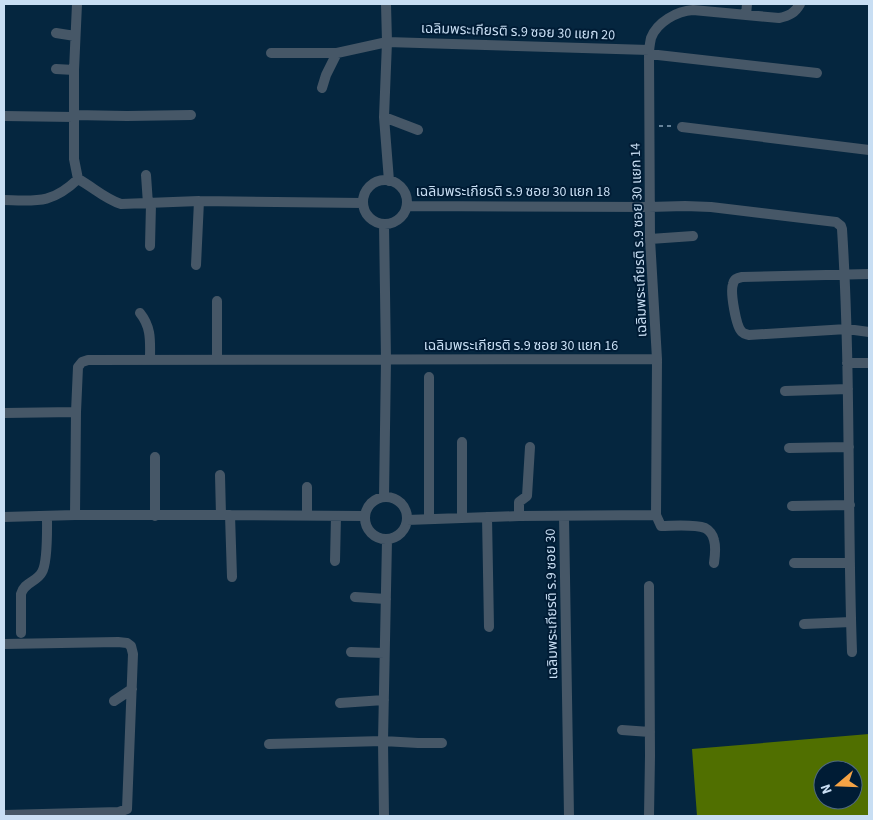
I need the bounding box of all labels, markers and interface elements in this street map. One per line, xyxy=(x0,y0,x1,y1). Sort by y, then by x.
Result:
street label: เฉลิมพระเกียรติ ร.9 ซอย 30 แยก 20 xyxy=(421,19,616,45)
street label: เฉลิมพระเกียรติ ร.9 ซอย 30 แยก 14 xyxy=(626,142,652,337)
street label: เฉลิมพระเกียรติ ร.9 ซอย 30 แยก 18 xyxy=(416,182,610,202)
street label: เฉลิมพระเกียรติ ร.9 ซอย 30 แยก 16 xyxy=(424,336,618,356)
street label: เฉลิมพระเกียรติ ร.9 ซอย 30 xyxy=(541,528,563,679)
north arrow xyxy=(813,760,863,810)
text: N xyxy=(816,781,838,797)

